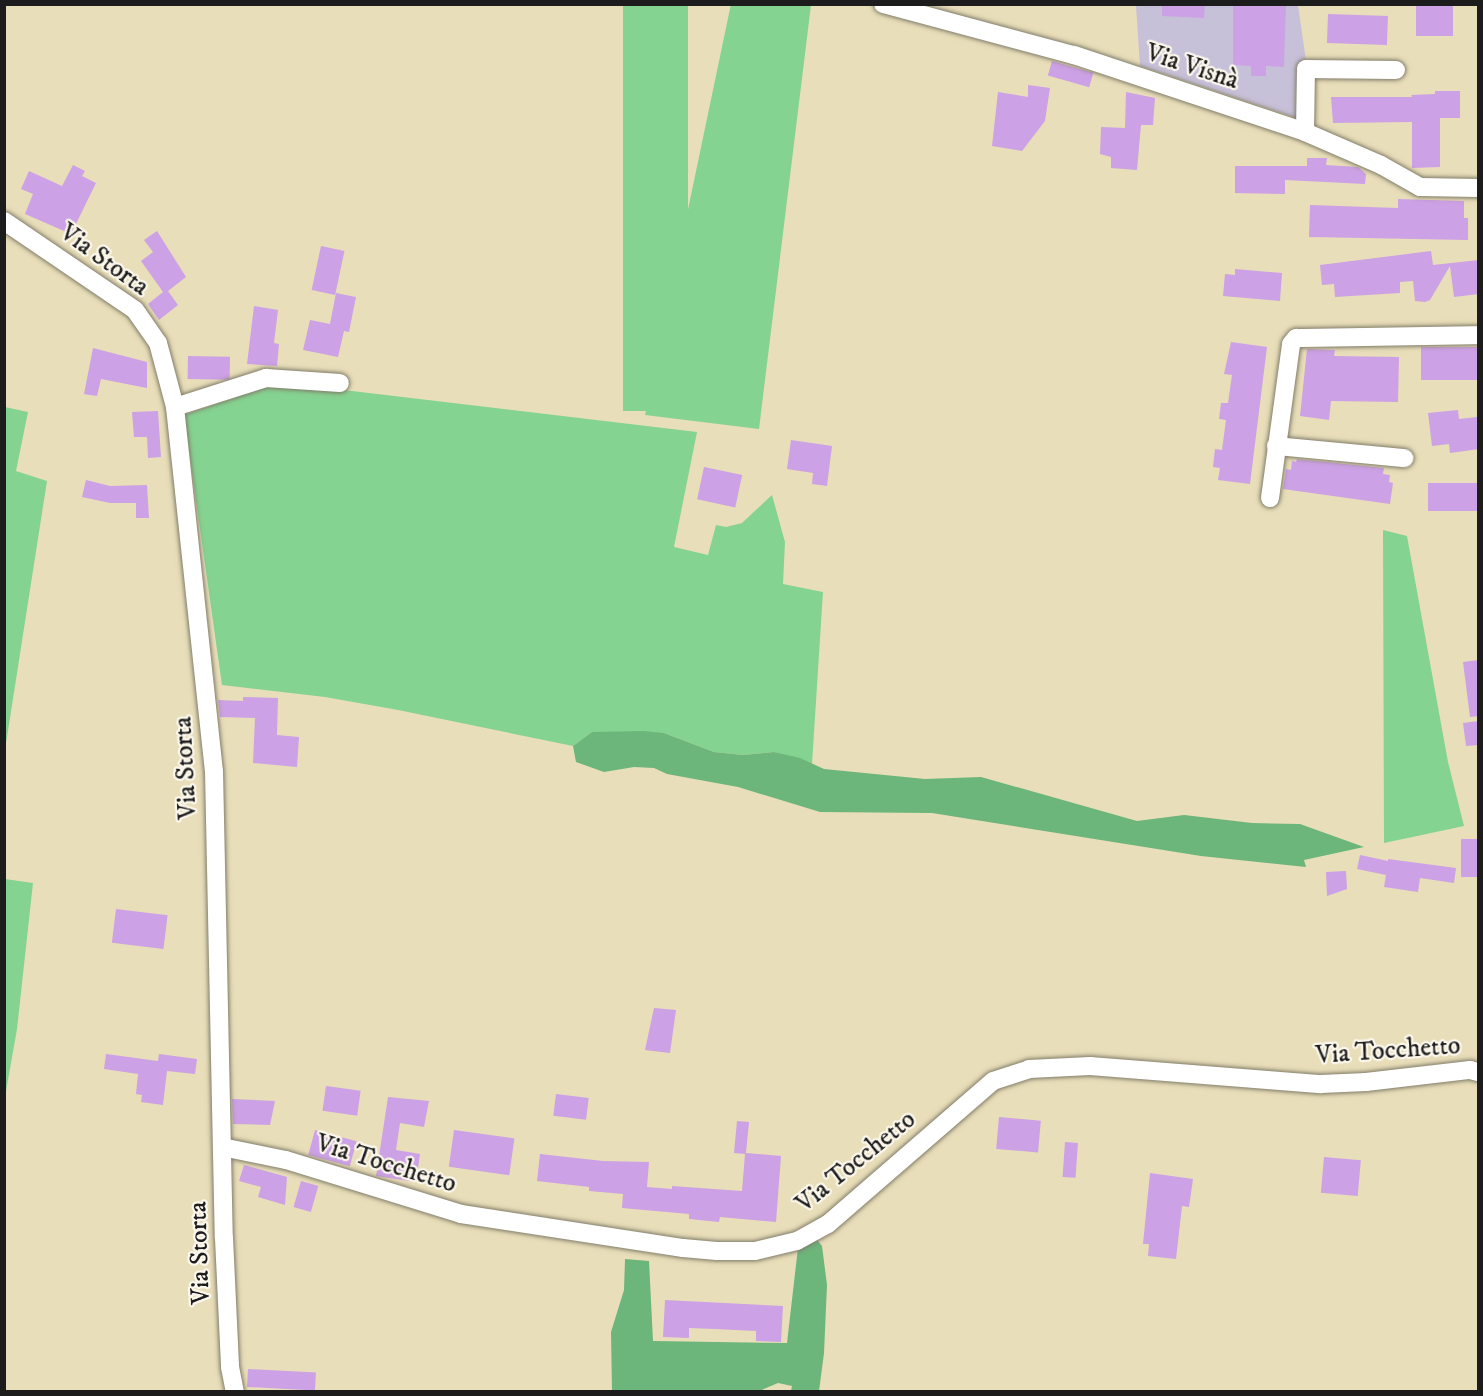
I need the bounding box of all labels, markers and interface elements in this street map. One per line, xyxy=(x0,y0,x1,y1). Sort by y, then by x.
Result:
street label: Via Visnà xyxy=(1142,37,1242,97)
street label: Via Storta xyxy=(53,217,155,303)
street label: Via Storta xyxy=(168,716,204,820)
street label: Via Tocchetto xyxy=(1315,1030,1461,1072)
street label: Via Tocchetto xyxy=(790,1104,922,1220)
street label: Via Tocchetto xyxy=(312,1128,460,1200)
street label: Via Storta xyxy=(183,1201,217,1305)

